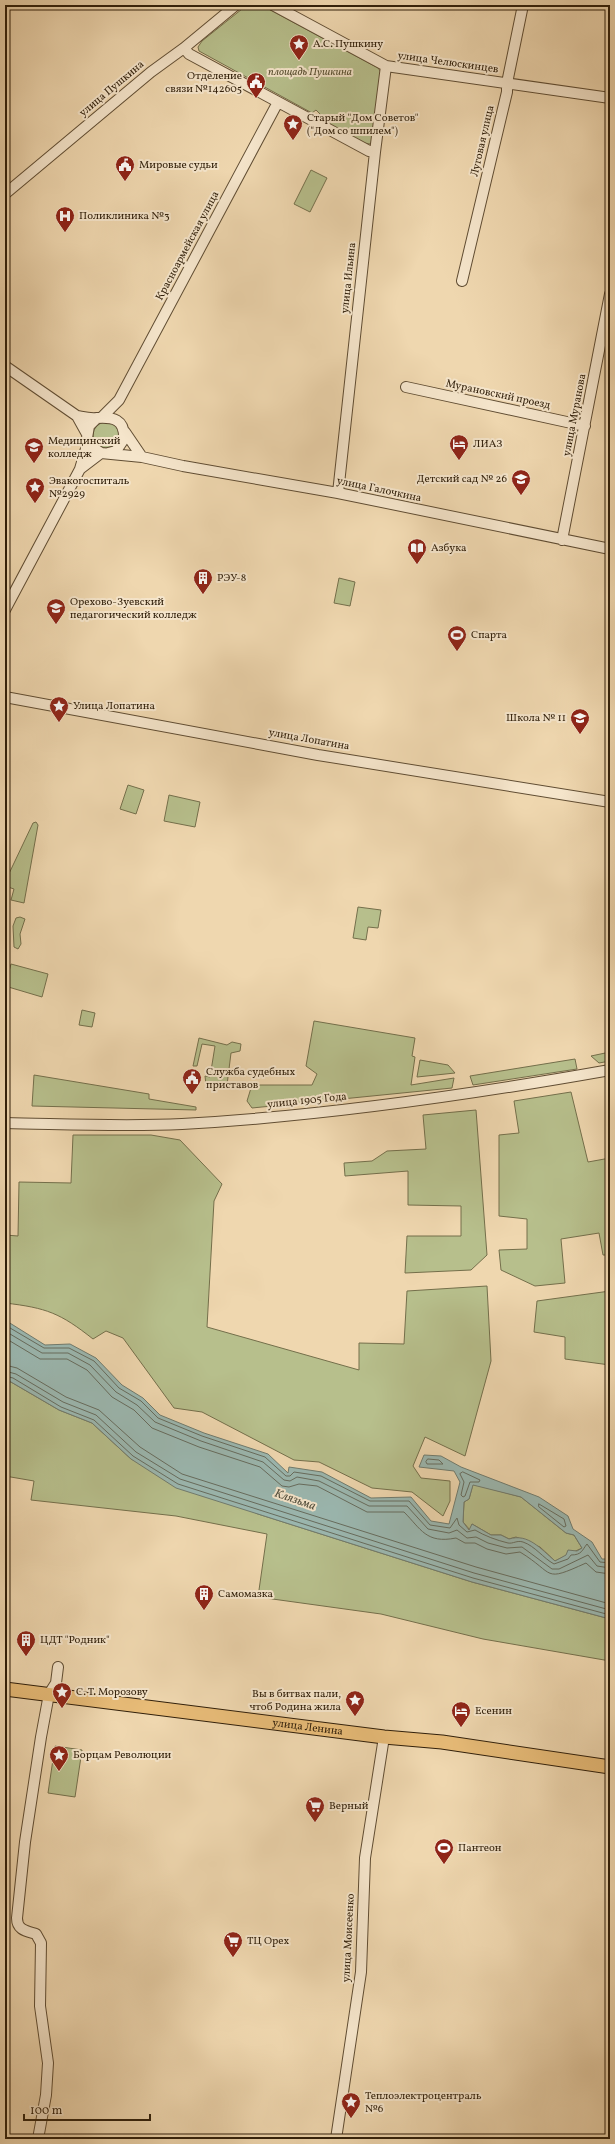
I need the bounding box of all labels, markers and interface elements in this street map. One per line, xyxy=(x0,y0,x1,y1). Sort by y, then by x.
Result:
place icon: А.С. Пушкину xyxy=(288,33,310,61)
place label: А.С. Пушкину xyxy=(313,37,383,52)
street label: улица Челюскинцев xyxy=(397,48,500,78)
street label: улица Пушкина xyxy=(76,57,148,121)
park label: площадь Пушкина xyxy=(268,65,352,80)
place label: Отделение связи №142605 xyxy=(165,69,242,97)
public building icon: Отделение связи №142605 xyxy=(245,71,267,99)
street label: Луговая улица xyxy=(467,103,499,178)
place label: Старый "Дом Советов" ("Дом со шпилем") xyxy=(307,111,419,139)
place icon: Старый "Дом Советов" ("Дом со шпилем") xyxy=(282,113,304,141)
public building icon: Мировые судьи xyxy=(114,154,136,182)
place label: Мировые судьи xyxy=(139,158,218,173)
street label: Красноармейская улица xyxy=(153,188,223,303)
hospital icon: Поликлиника №3 xyxy=(54,205,76,233)
place label: Поликлиника №3 xyxy=(79,209,170,224)
street label: улица Ильина xyxy=(338,241,360,314)
street label: улица Муранова xyxy=(560,372,590,458)
street label: Мурановский проезд xyxy=(444,377,552,414)
hotel icon: ЛИАЗ xyxy=(448,433,470,461)
place label: Медицинский колледж xyxy=(48,434,121,462)
school or university icon: Медицинский колледж xyxy=(23,436,45,464)
place label: ЛИАЗ xyxy=(473,437,503,452)
school or university icon: Детский сад № 26 xyxy=(510,468,532,496)
place label: Детский сад № 26 xyxy=(417,472,507,487)
place label: Эвакогоспиталь №2929 xyxy=(49,474,130,502)
street label: улица Галочкина xyxy=(335,474,423,506)
place icon: Эвакогоспиталь №2929 xyxy=(24,476,46,504)
library icon: Азбука xyxy=(406,537,428,565)
place label: Азбука xyxy=(431,541,467,556)
building icon: РЭУ-8 xyxy=(192,567,214,595)
place label: РЭУ-8 xyxy=(217,571,247,586)
place label: Орехово-Зуевский педагогический колледж xyxy=(70,595,197,623)
school or university icon: Орехово-Зуевский педагогический колледж xyxy=(45,597,67,625)
sports icon: Спарта xyxy=(446,624,468,652)
place label: Спарта xyxy=(471,628,507,643)
place icon: Улица Лопатина xyxy=(48,695,70,723)
place label: Улица Лопатина xyxy=(73,699,155,714)
school or university icon: Школа № 11 xyxy=(569,707,591,735)
place label: Школа № 11 xyxy=(506,711,566,726)
street label: улица Лопатина xyxy=(267,726,351,755)
place label: Служба судебных приставов xyxy=(206,1065,296,1093)
public building icon: Служба судебных приставов xyxy=(181,1067,203,1095)
street label: улица 1905 Года xyxy=(266,1089,348,1113)
water label: Клязьма xyxy=(272,1485,318,1515)
building icon: Самомазка xyxy=(193,1583,215,1611)
place label: Самомазка xyxy=(218,1587,274,1602)
building icon: ЦДТ "Родник" xyxy=(15,1629,37,1657)
place label: ЦДТ "Родник" xyxy=(40,1633,110,1648)
place icon: С. Т. Морозову xyxy=(51,1681,73,1709)
place label: С. Т. Морозову xyxy=(76,1685,148,1700)
place label: Вы в битвах пали, чтоб Родина жила xyxy=(249,1687,342,1715)
place icon: Вы в битвах пали, чтоб Родина жила xyxy=(344,1689,366,1717)
hotel icon: Есенин xyxy=(450,1700,472,1728)
place label: Есенин xyxy=(475,1704,512,1719)
street label: улица Ленина xyxy=(271,1715,344,1739)
place icon: Борцам Революции xyxy=(48,1744,70,1772)
place label: Борцам Революции xyxy=(73,1748,172,1763)
supermarket icon: Верный xyxy=(304,1795,326,1823)
place label: Верный xyxy=(329,1799,369,1814)
sports icon: Пантеон xyxy=(433,1837,455,1865)
place label: Пантеон xyxy=(458,1841,502,1856)
street label: улица Моисеенко xyxy=(339,1893,359,1983)
supermarket icon: ТЦ Орех xyxy=(222,1930,244,1958)
place label: ТЦ Орех xyxy=(247,1934,290,1949)
place label: Теплоэлектроцентраль №6 xyxy=(365,2089,482,2117)
place icon: Теплоэлектроцентраль №6 xyxy=(340,2091,362,2119)
scale bar xyxy=(24,2096,150,2122)
text: 100 m xyxy=(30,2103,63,2119)

